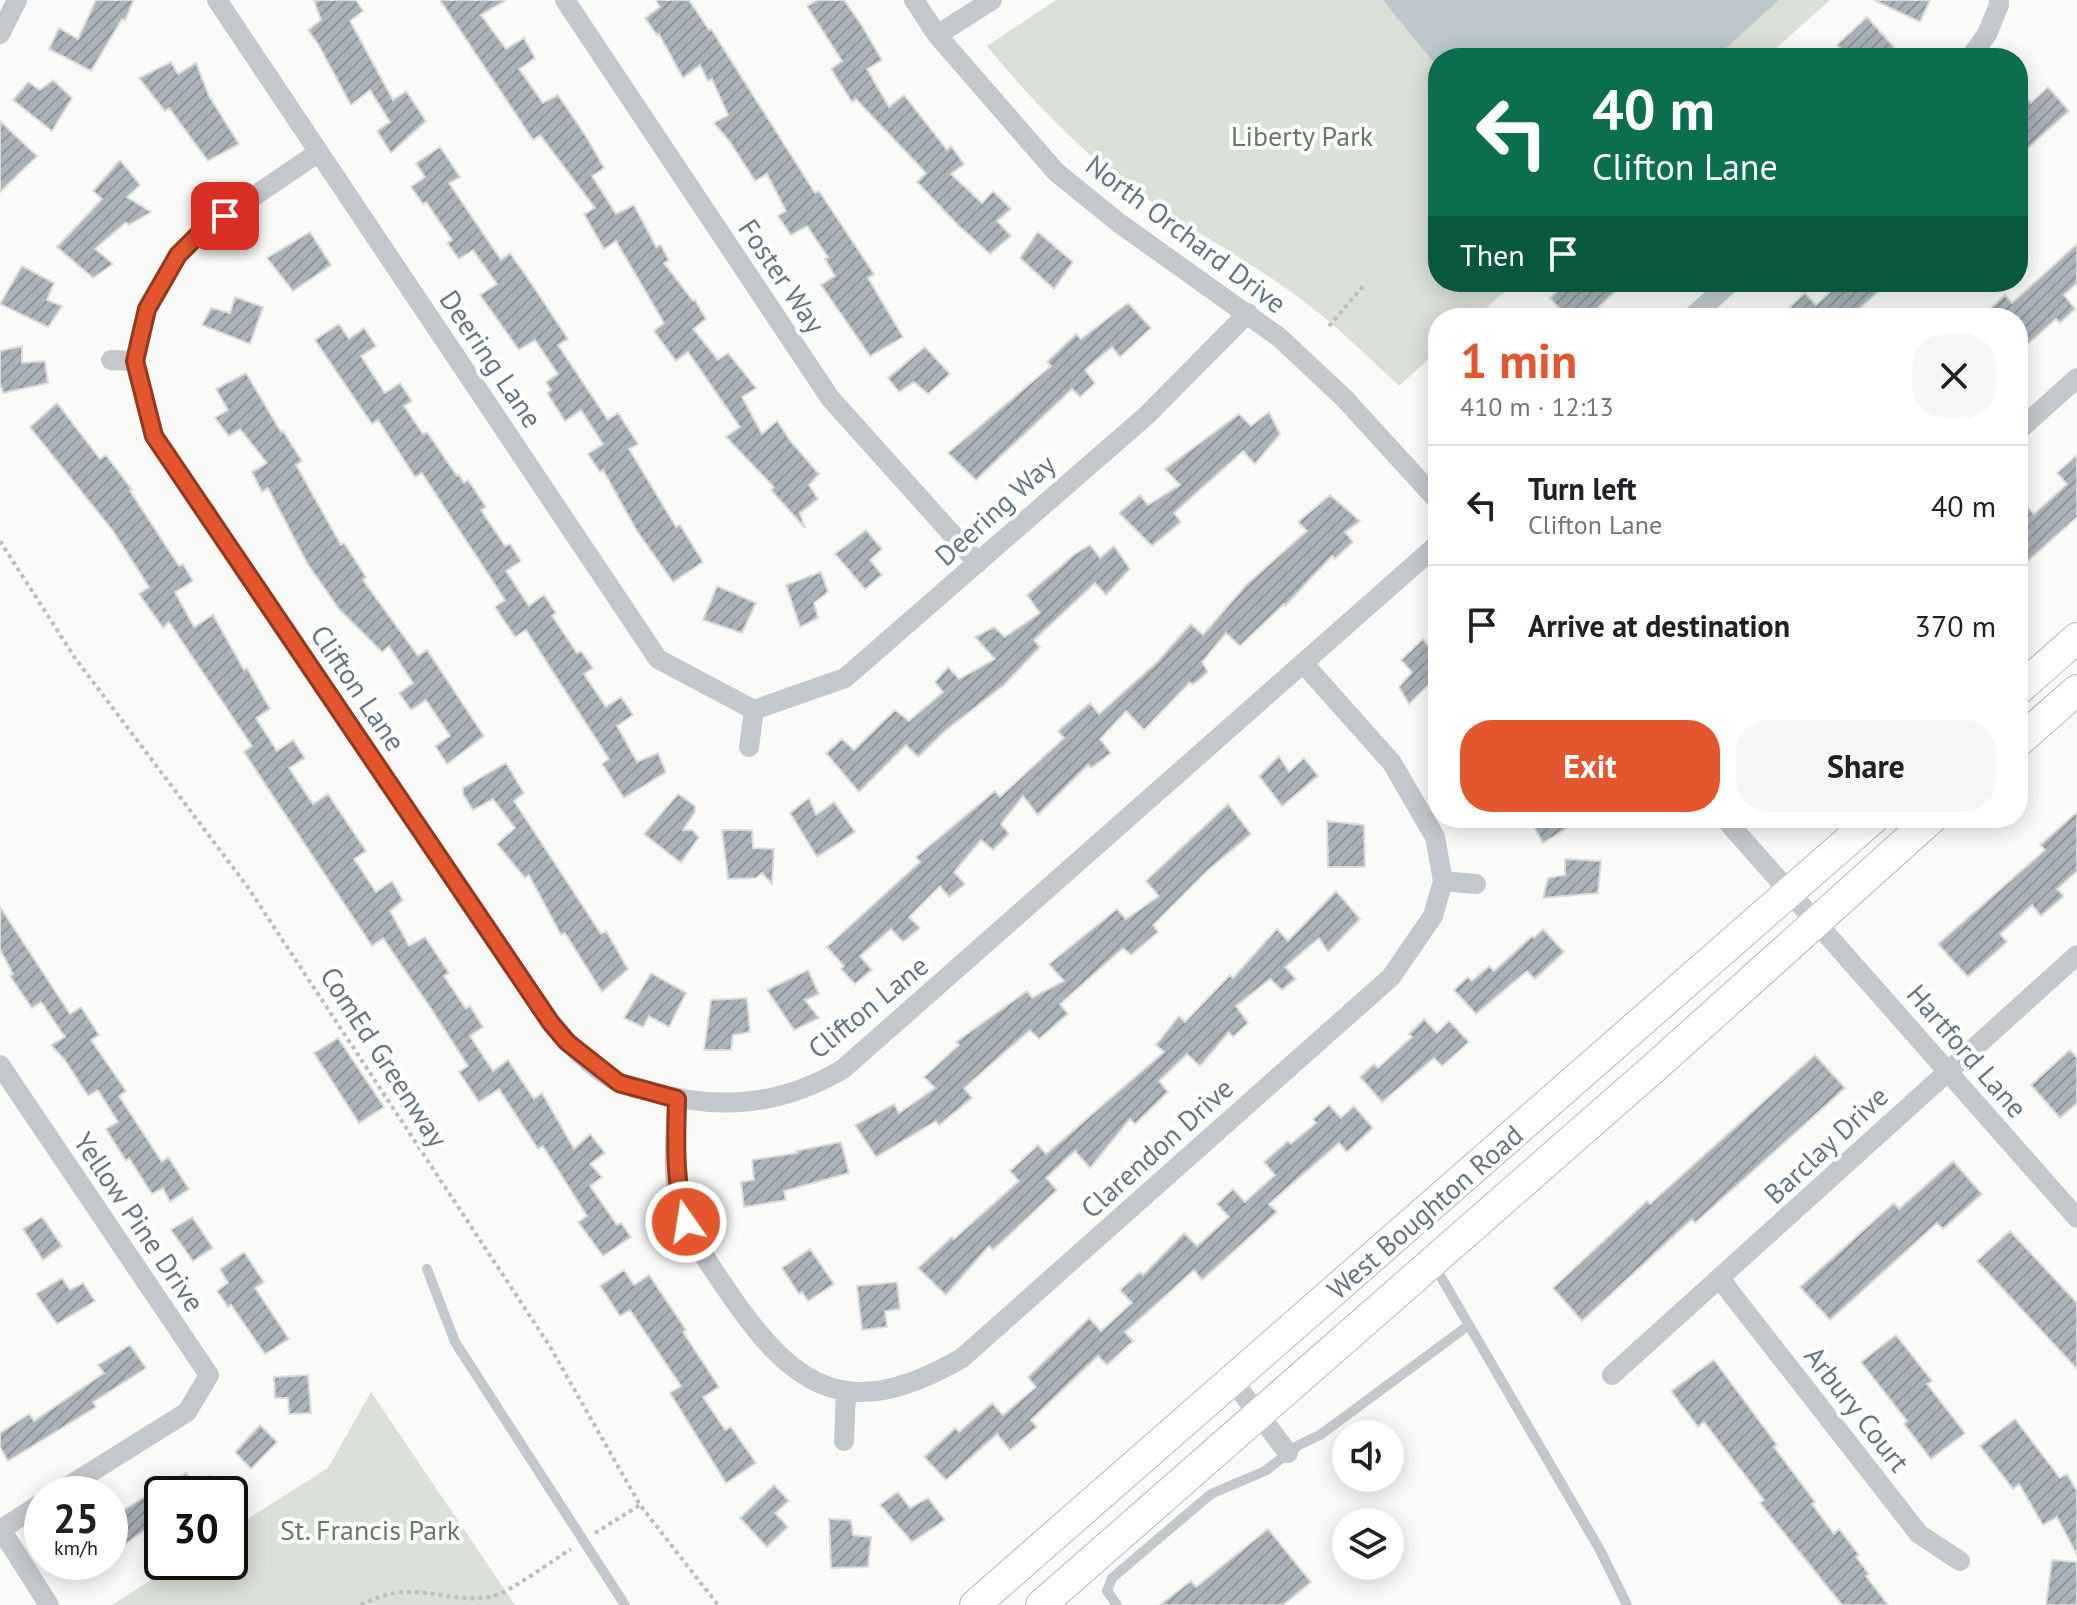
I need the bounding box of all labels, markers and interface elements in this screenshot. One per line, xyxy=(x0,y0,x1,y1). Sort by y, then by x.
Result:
text: 40 m xyxy=(1592,73,1715,145)
icon: left xyxy=(1460,80,1564,184)
park label: Liberty Park xyxy=(1231,117,1374,154)
text: Clifton Lane xyxy=(1592,143,1778,190)
street label: North Orchard Drive xyxy=(1079,146,1294,321)
pin xyxy=(191,182,259,250)
icon: arrive xyxy=(203,194,247,238)
street label: Foster Way xyxy=(731,211,834,340)
icon: arrive xyxy=(1541,232,1585,276)
text: Then xyxy=(1460,235,1525,274)
street label: Deering Lane xyxy=(432,283,551,435)
text: 1 min xyxy=(1460,329,1577,391)
button: close xyxy=(1912,334,1996,418)
text: 410 m · 12:13 xyxy=(1460,390,1614,423)
street label: Deering Way xyxy=(927,446,1063,573)
text: Turn left xyxy=(1528,469,1636,508)
icon: left xyxy=(1460,483,1504,527)
text: 40 m xyxy=(1931,486,1996,525)
text: Clifton Lane xyxy=(1528,508,1662,541)
icon: arrive xyxy=(1460,603,1504,647)
text: Arrive at destination xyxy=(1528,606,1790,645)
text: 370 m xyxy=(1915,606,1996,645)
street label: Clifton Lane xyxy=(303,617,414,758)
button: Exit xyxy=(1460,720,1720,812)
button: Share xyxy=(1736,720,1996,812)
street label: Clifton Lane xyxy=(800,947,935,1066)
street label: ComEd Greenway xyxy=(312,959,457,1154)
street label: Hartford Lane xyxy=(1899,976,2036,1125)
street label: Clarendon Drive xyxy=(1073,1069,1241,1226)
street label: Barclay Drive xyxy=(1756,1078,1896,1212)
street label: West Boughton Road xyxy=(1319,1116,1530,1307)
street label: Yellow Pine Drive xyxy=(66,1125,213,1319)
position arrow xyxy=(644,1180,728,1264)
street label: Arbury Court xyxy=(1797,1338,1918,1480)
map controls xyxy=(1332,1420,1404,1580)
button: sound xyxy=(1332,1420,1404,1492)
speed limit sign: 30 xyxy=(144,1476,248,1580)
text: 25 xyxy=(53,1492,99,1544)
button: layers xyxy=(1332,1508,1404,1580)
park label: St. Francis Park xyxy=(280,1511,461,1548)
text: km/h xyxy=(54,1535,98,1561)

